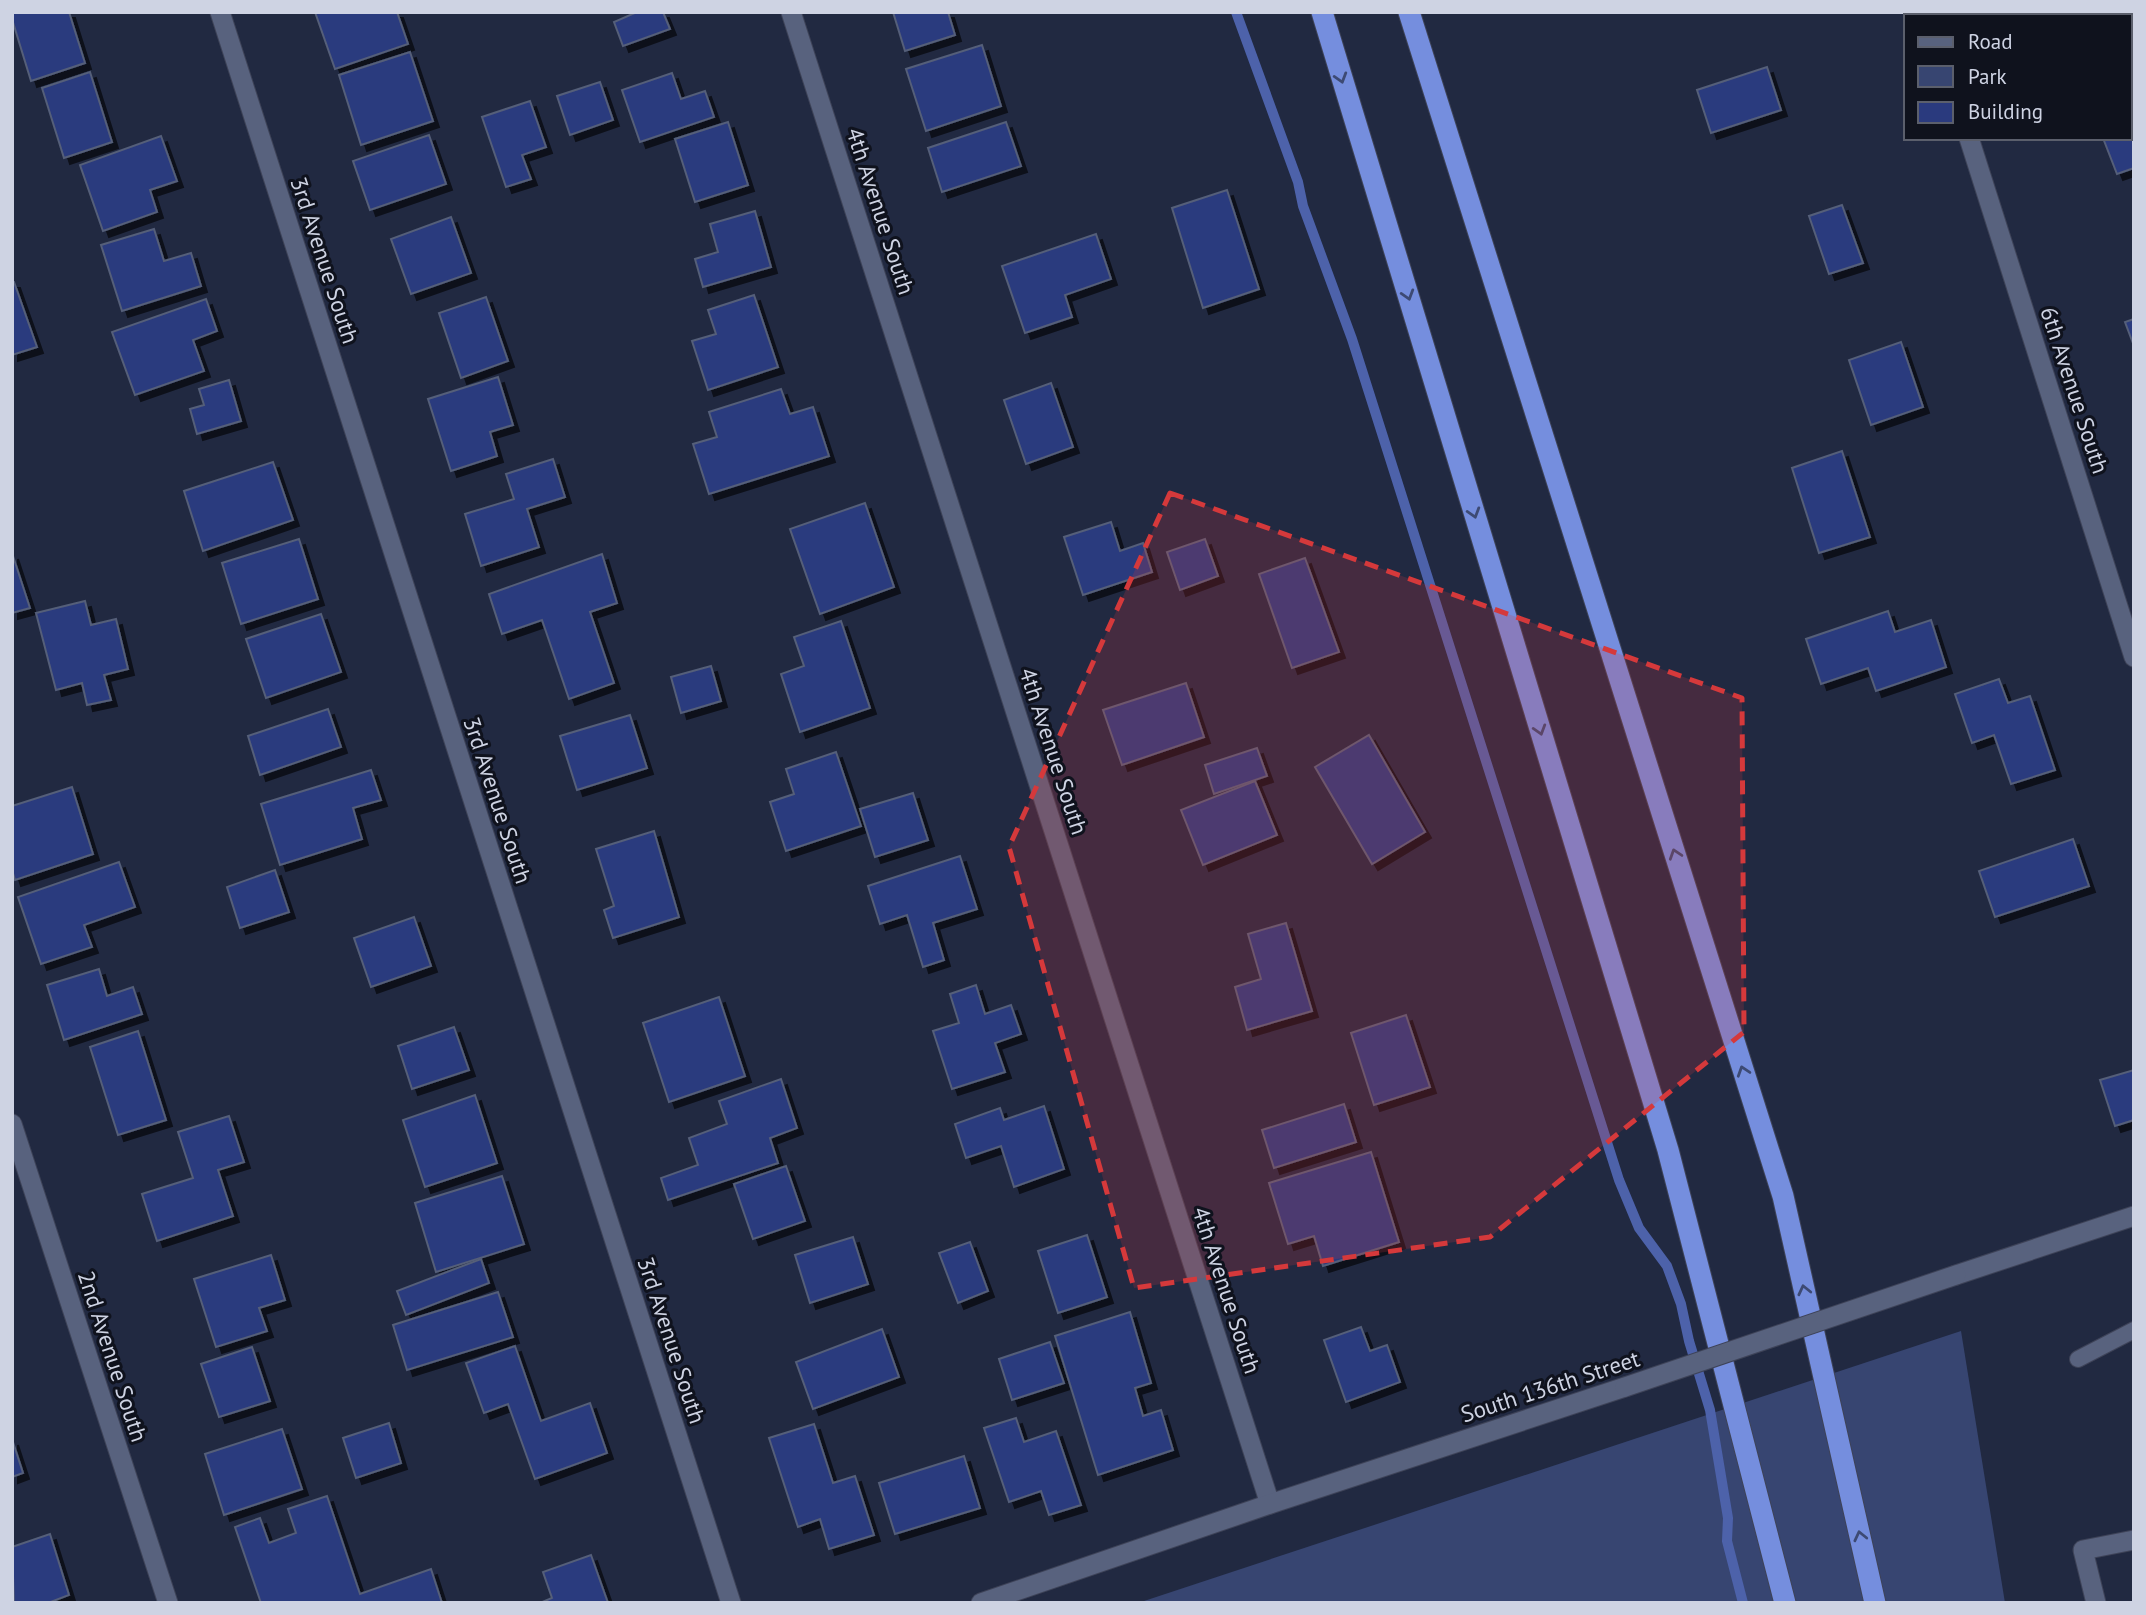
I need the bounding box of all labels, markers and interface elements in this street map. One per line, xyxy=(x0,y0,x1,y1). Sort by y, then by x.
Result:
legend xyxy=(1904,14,2132,140)
text: Road xyxy=(1968,28,2012,55)
text: Park xyxy=(1968,63,2007,90)
one-way arrow xyxy=(1333,71,1348,83)
text: Building xyxy=(1968,98,2043,125)
street label: 4th Avenue South xyxy=(840,124,922,298)
street label: 3rd Avenue South xyxy=(284,173,366,347)
one-way arrow xyxy=(1399,289,1414,301)
street label: 6th Avenue South xyxy=(2034,303,2116,477)
one-way arrow xyxy=(1466,506,1480,519)
street label: 4th Avenue South xyxy=(1013,664,1095,838)
street label: 3rd Avenue South xyxy=(457,713,539,887)
one-way arrow xyxy=(1532,724,1547,736)
one-way arrow xyxy=(1669,849,1683,861)
one-way arrow xyxy=(1737,1066,1752,1078)
street label: 4th Avenue South xyxy=(1186,1203,1268,1377)
street label: 3rd Avenue South xyxy=(631,1253,713,1427)
street label: 2nd Avenue South xyxy=(72,1267,154,1445)
one-way arrow xyxy=(1798,1284,1813,1296)
street label: South 136th Street xyxy=(1457,1343,1643,1429)
one-way arrow xyxy=(1853,1530,1868,1542)

